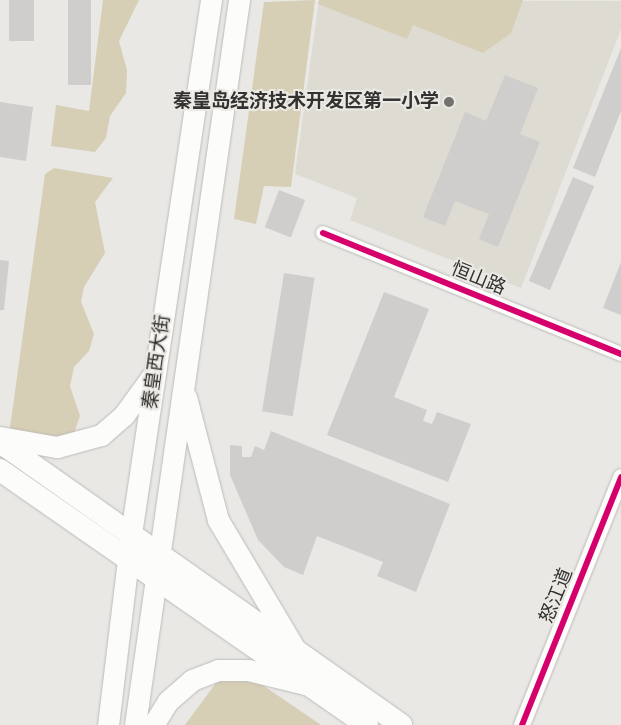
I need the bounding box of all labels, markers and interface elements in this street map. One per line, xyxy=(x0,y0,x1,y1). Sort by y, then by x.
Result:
place label: 秦皇岛经济技术开发区第一小学 xyxy=(173,91,439,113)
marker: 秦皇岛经济技术开发区第一小学 xyxy=(443,96,455,108)
street label: 恒山路 xyxy=(447,258,509,300)
street label: 秦皇西大街 xyxy=(139,313,175,411)
street label: 怒江道 xyxy=(536,565,578,627)

